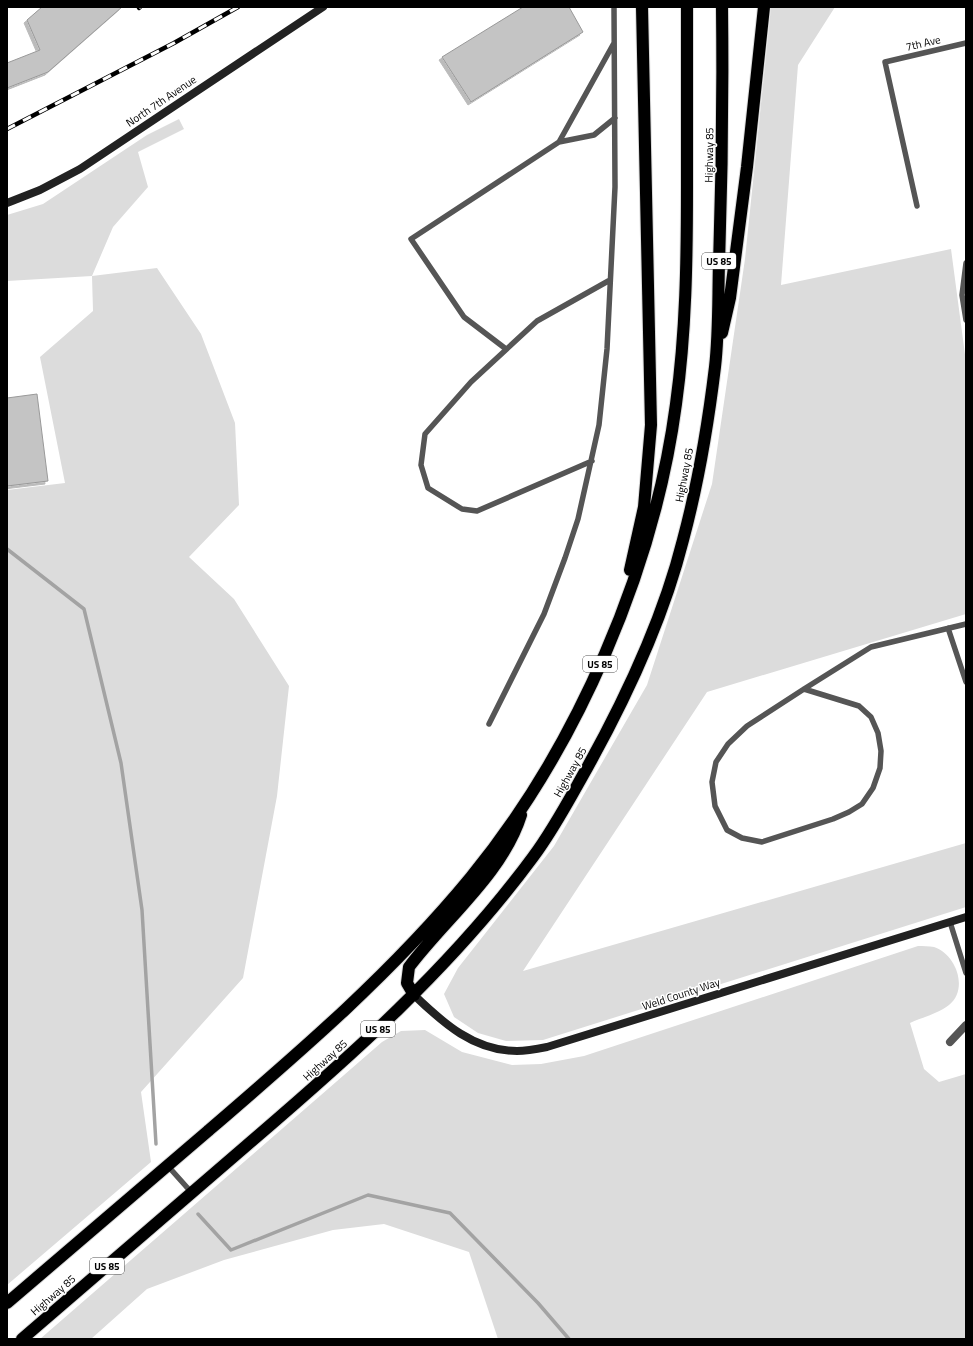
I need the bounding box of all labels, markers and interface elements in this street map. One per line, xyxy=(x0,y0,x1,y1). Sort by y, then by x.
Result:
street label: 7th Ave xyxy=(904,31,943,55)
street label: North 7th Avenue xyxy=(123,71,200,131)
street label: Highway 85 xyxy=(701,127,717,183)
road number: US 85 xyxy=(702,253,736,269)
street label: Highway 85 xyxy=(671,446,697,504)
road number: US 85 xyxy=(583,656,617,672)
street label: Highway 85 xyxy=(550,744,590,800)
street label: Weld County Way xyxy=(640,974,723,1014)
road number: US 85 xyxy=(361,1021,395,1037)
street label: Highway 85 xyxy=(299,1036,351,1084)
road number: US 85 xyxy=(90,1258,124,1274)
street label: Highway 85 xyxy=(27,1271,79,1319)

